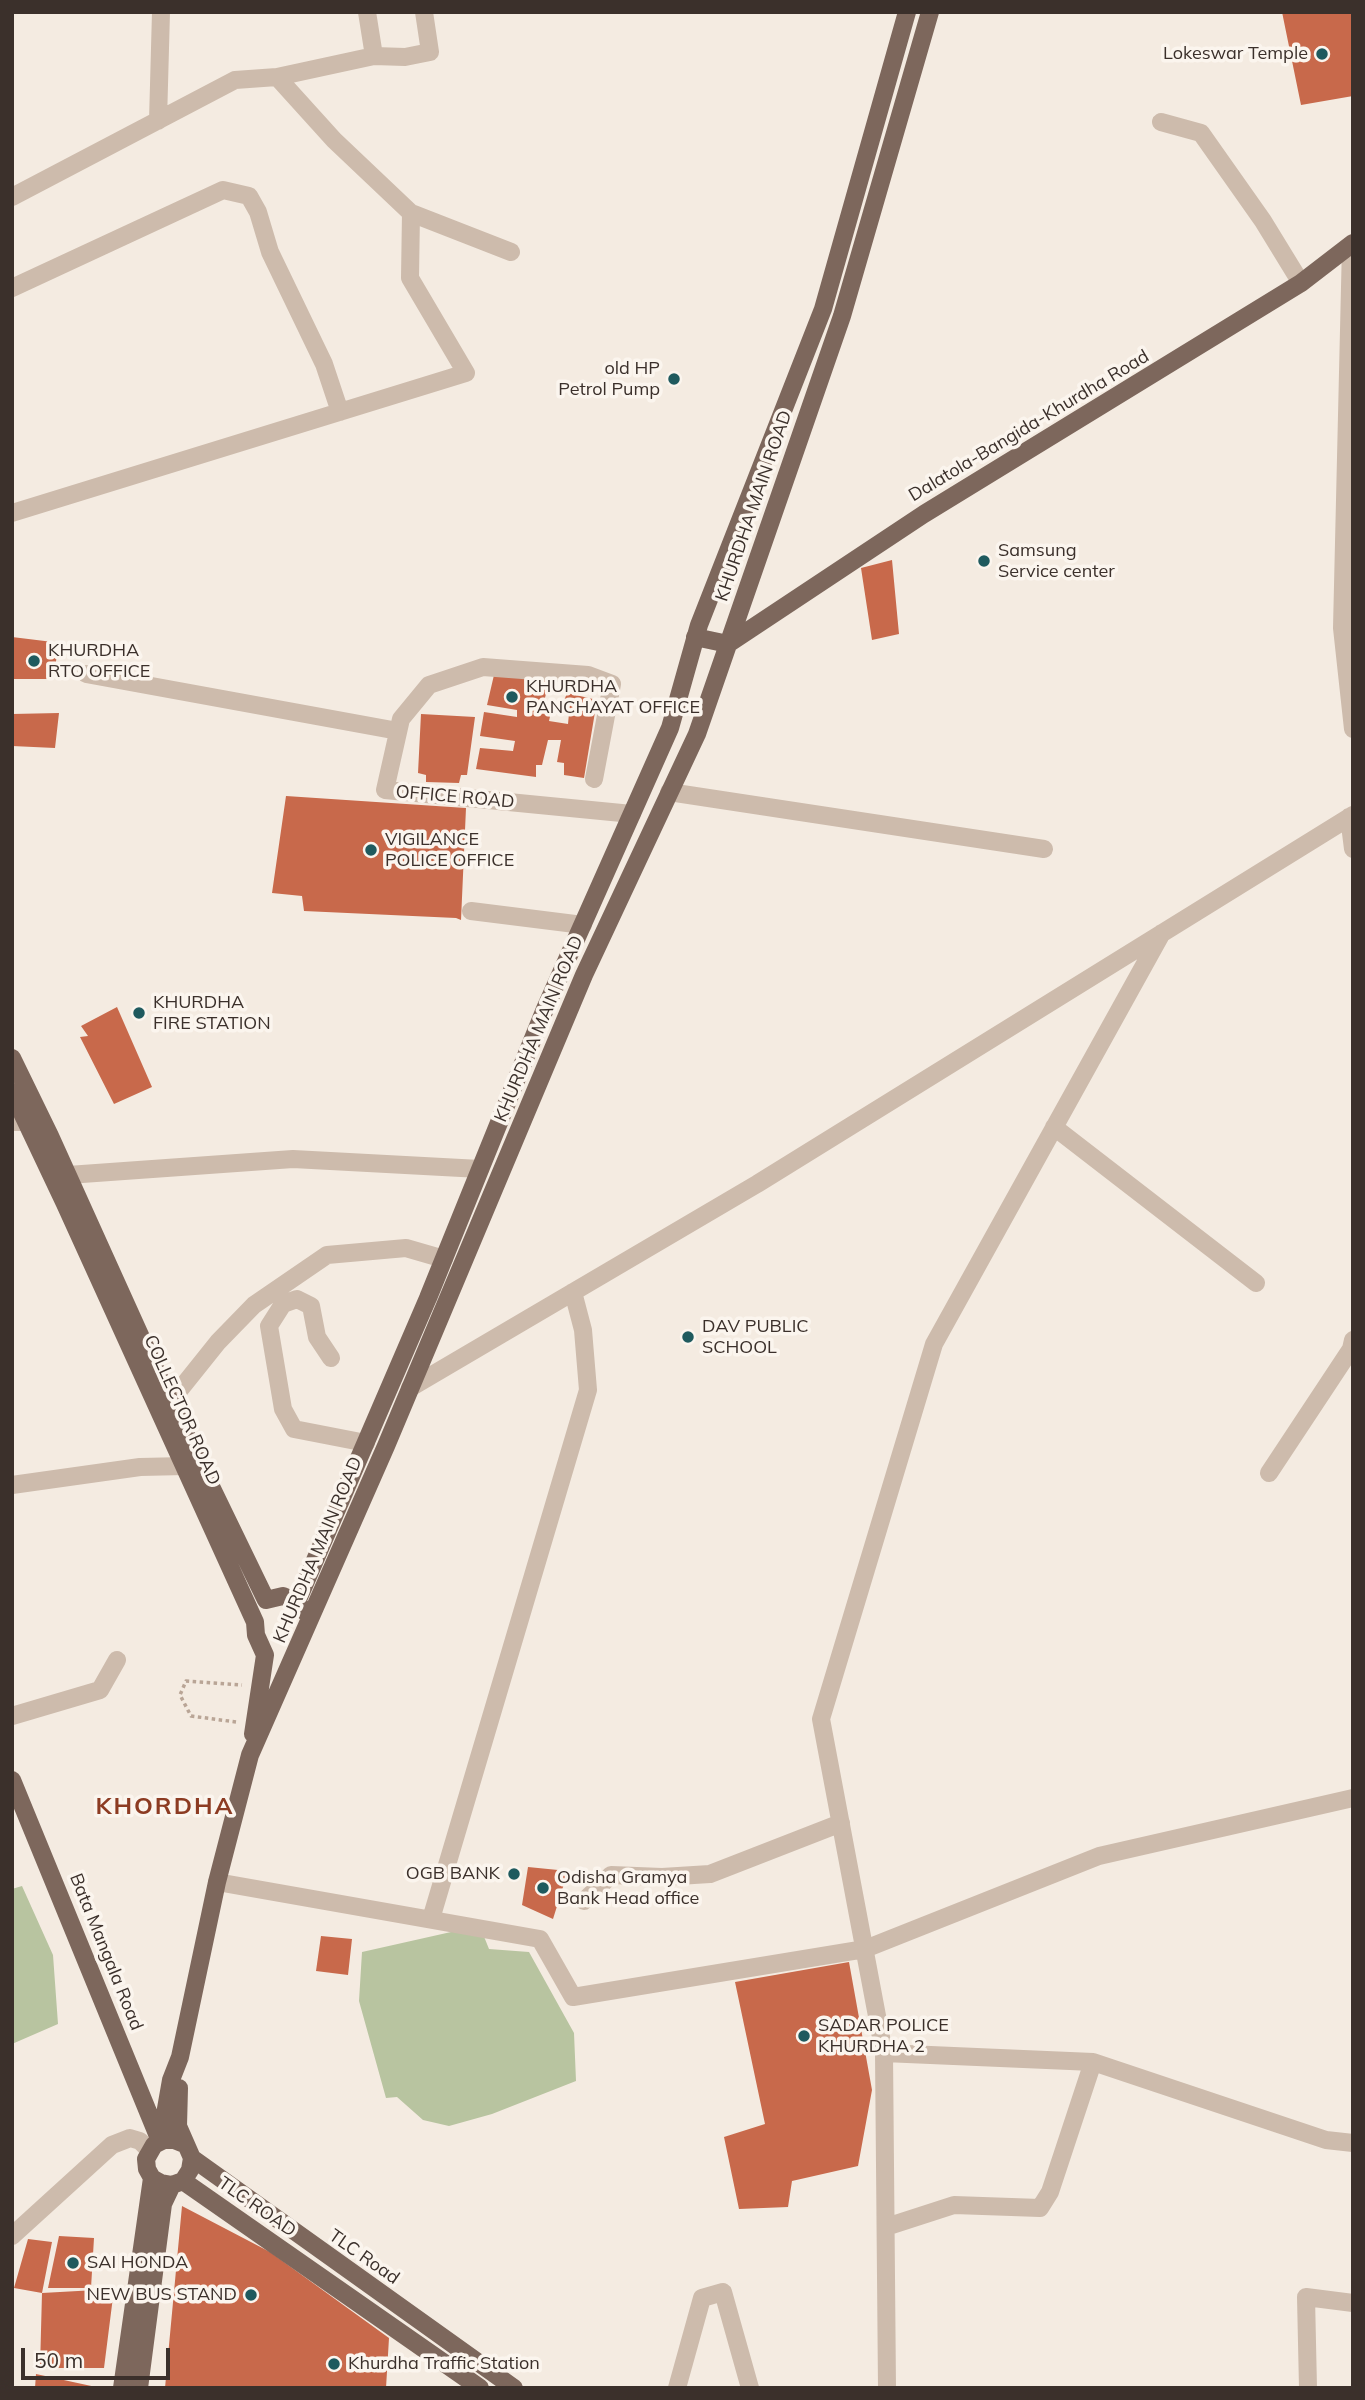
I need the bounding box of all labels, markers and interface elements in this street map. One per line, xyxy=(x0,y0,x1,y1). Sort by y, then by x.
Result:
place label: Lokeswar Temple xyxy=(1163,43,1308,65)
marker: Lokeswar Temple xyxy=(1314,46,1330,62)
street label: Dalatola-Bangida-Khurdha Road xyxy=(905,346,1153,506)
place label: old HP Petrol Pump xyxy=(558,358,660,400)
marker: old HP Petrol Pump xyxy=(666,371,682,387)
street label: KHURDHA MAIN ROAD xyxy=(711,408,797,604)
place label: Samsung Service center xyxy=(998,540,1115,582)
marker: Samsung Service center xyxy=(976,553,992,569)
place label: KHURDHA RTO OFFICE xyxy=(48,640,150,682)
marker: KHURDHA RTO OFFICE xyxy=(26,653,42,669)
place label: KHURDHA PANCHAYAT OFFICE xyxy=(526,676,700,718)
marker: KHURDHA PANCHAYAT OFFICE xyxy=(504,689,520,705)
street label: OFFICE ROAD xyxy=(395,781,515,813)
place label: VIGILANCE POLICE OFFICE xyxy=(385,829,514,872)
marker: VIGILANCE POLICE OFFICE xyxy=(363,842,379,858)
street label: KHURDHA MAIN ROAD xyxy=(490,933,588,1125)
place label: KHURDHA FIRE STATION xyxy=(153,992,271,1034)
marker: KHURDHA FIRE STATION xyxy=(131,1005,147,1021)
place label: DAV PUBLIC SCHOOL xyxy=(702,1316,809,1358)
marker: DAV PUBLIC SCHOOL xyxy=(680,1329,696,1345)
street label: COLLECTOR ROAD xyxy=(139,1332,225,1488)
street label: KHURDHA MAIN ROAD xyxy=(269,1454,367,1646)
district label: KHORDHA xyxy=(96,1793,234,1821)
place label: OGB BANK xyxy=(406,1863,500,1885)
marker: OGB BANK xyxy=(506,1866,522,1882)
place label: Odisha Gramya Bank Head office xyxy=(557,1867,699,1910)
street label: Bata Mangala Road xyxy=(65,1870,147,2034)
marker: Odisha Gramya Bank Head office xyxy=(535,1880,551,1896)
place label: SADAR POLICE KHURDHA 2 xyxy=(818,2015,949,2058)
marker: SADAR POLICE KHURDHA 2 xyxy=(796,2028,812,2044)
street label: TLC ROAD xyxy=(214,2172,300,2242)
street label: TLC Road xyxy=(325,2225,403,2289)
place label: SAI HONDA xyxy=(87,2252,188,2274)
marker: SAI HONDA xyxy=(65,2255,81,2271)
place label: NEW BUS STAND xyxy=(87,2284,237,2306)
marker: NEW BUS STAND xyxy=(243,2287,259,2303)
scale bar xyxy=(24,2334,173,2378)
text: 50 m xyxy=(34,2347,83,2373)
place label: Khurdha Traffic Station xyxy=(348,2353,540,2375)
marker: Khurdha Traffic Station xyxy=(326,2356,342,2372)

